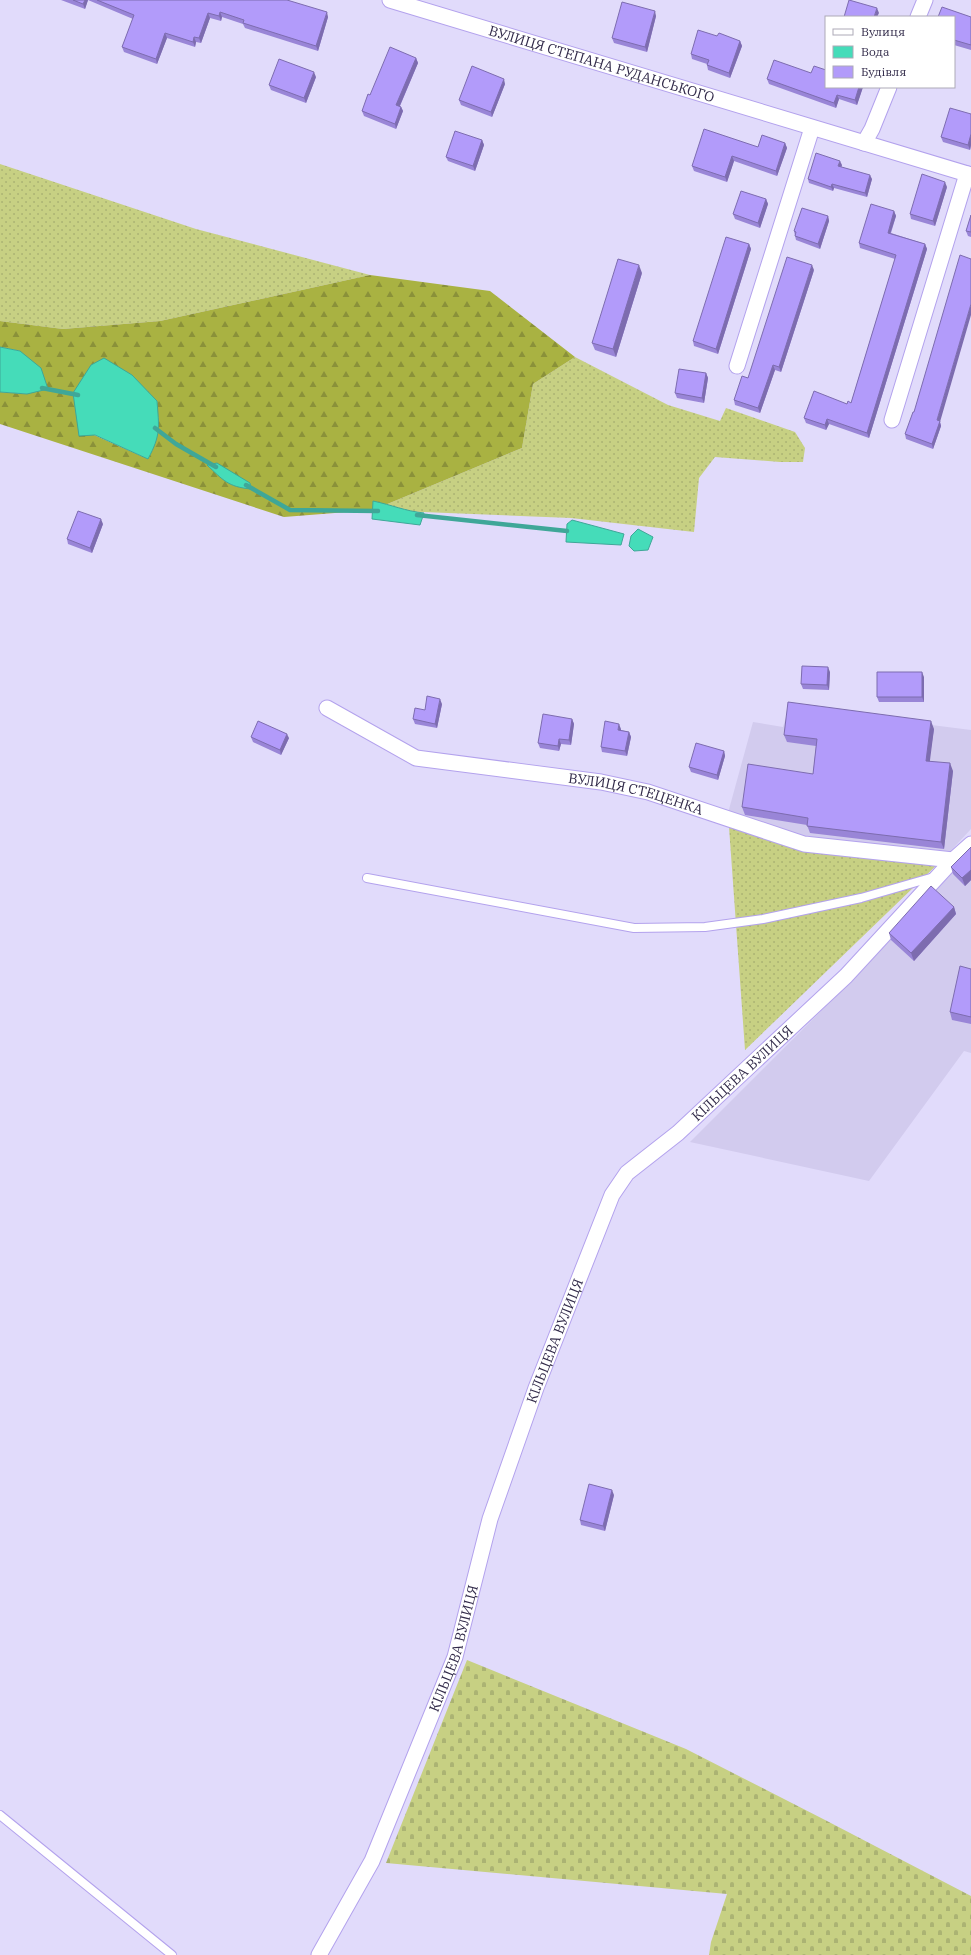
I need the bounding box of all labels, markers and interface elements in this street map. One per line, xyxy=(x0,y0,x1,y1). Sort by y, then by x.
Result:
legend xyxy=(825,16,955,88)
street label: ВУЛИЦЯ СТЕПАНА РУДАНСЬКОГО xyxy=(487,21,717,106)
text: Вулиця xyxy=(861,24,905,39)
text: Вода xyxy=(861,44,890,59)
text: Будівля xyxy=(861,64,906,79)
street label: ВУЛИЦЯ СТЕЦЕНКА xyxy=(567,769,706,819)
street label: КІЛЬЦЕВА ВУЛИЦЯ xyxy=(688,1021,797,1125)
street label: КІЛЬЦЕВА ВУЛИЦЯ xyxy=(522,1276,587,1406)
street label: КІЛЬЦЕВА ВУЛИЦЯ xyxy=(425,1583,482,1714)

